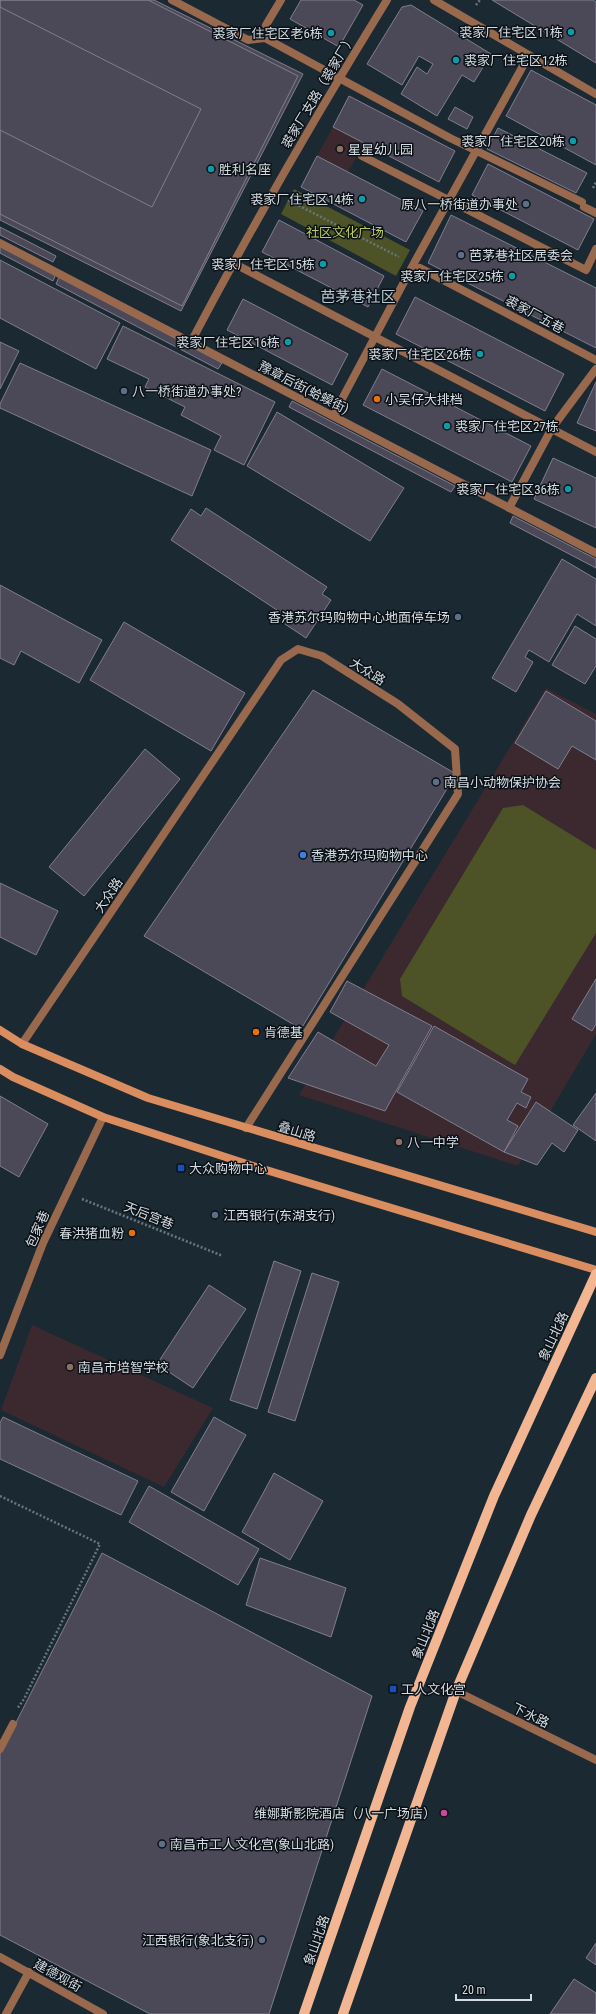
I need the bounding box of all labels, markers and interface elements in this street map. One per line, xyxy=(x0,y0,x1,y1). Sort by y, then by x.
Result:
place label: 裘家厂住宅区11栋 xyxy=(459,25,563,40)
place label: 裘家厂住宅区老6栋 xyxy=(213,26,323,41)
marker: 裘家厂住宅区11栋 xyxy=(566,27,576,37)
marker: 裘家厂住宅区老6栋 xyxy=(326,28,336,38)
street label: 裘家厂支路（裘家厂） xyxy=(279,32,358,151)
place label: 裘家厂住宅区12栋 xyxy=(464,53,568,68)
marker: 裘家厂住宅区12栋 xyxy=(451,55,461,65)
place label: 裘家厂住宅区20栋 xyxy=(461,134,565,149)
marker: 裘家厂住宅区20栋 xyxy=(568,136,578,146)
place label: 星星幼儿园 xyxy=(348,142,413,157)
marker: 星星幼儿园 xyxy=(335,144,345,154)
place label: 胜利名座 xyxy=(219,162,271,177)
marker: 胜利名座 xyxy=(206,164,216,174)
place label: 裘家厂住宅区14栋 xyxy=(250,192,354,207)
marker: 裘家厂住宅区14栋 xyxy=(357,194,367,204)
place label: 原八一桥街道办事处 xyxy=(401,197,518,212)
marker: 原八一桥街道办事处 xyxy=(521,199,531,209)
park label: 社区文化广场 xyxy=(306,225,384,240)
place label: 芭茅巷社区居委会 xyxy=(469,248,573,263)
marker: 芭茅巷社区居委会 xyxy=(456,250,466,260)
place label: 裘家厂住宅区15栋 xyxy=(211,257,315,272)
marker: 裘家厂住宅区15栋 xyxy=(318,259,328,269)
place label: 裘家厂住宅区25栋 xyxy=(400,269,504,284)
marker: 裘家厂住宅区25栋 xyxy=(507,271,517,281)
district label: 芭茅巷社区 xyxy=(320,288,396,306)
street label: 裘家厂五巷 xyxy=(503,293,567,336)
place label: 裘家厂住宅区16栋 xyxy=(176,335,280,350)
marker: 裘家厂住宅区16栋 xyxy=(283,337,293,347)
place label: 裘家厂住宅区26栋 xyxy=(368,347,472,362)
marker: 裘家厂住宅区26栋 xyxy=(475,349,485,359)
street label: 豫章后街(蛤蟆街) xyxy=(256,358,351,417)
place label: 八一桥街道办事处? xyxy=(132,384,242,399)
marker: 八一桥街道办事处? xyxy=(119,386,129,396)
place label: 小吴仔大排档 xyxy=(385,392,463,407)
marker: 小吴仔大排档 xyxy=(372,394,382,404)
place label: 裘家厂住宅区27栋 xyxy=(455,419,559,434)
marker: 裘家厂住宅区27栋 xyxy=(442,421,452,431)
place label: 裘家厂住宅区36栋 xyxy=(456,482,560,497)
marker: 裘家厂住宅区36栋 xyxy=(563,484,573,494)
place label: 香港苏尔玛购物中心地面停车场 xyxy=(268,610,450,625)
marker: 香港苏尔玛购物中心地面停车场 xyxy=(453,612,463,622)
street label: 大众路 xyxy=(347,655,388,688)
place label: 南昌小动物保护协会 xyxy=(444,775,561,790)
marker: 南昌小动物保护协会 xyxy=(431,777,441,787)
place label: 香港苏尔玛购物中心 xyxy=(311,848,428,863)
marker: 香港苏尔玛购物中心 xyxy=(298,850,308,860)
street label: 大众路 xyxy=(91,875,126,916)
place label: 肯德基 xyxy=(264,1025,303,1040)
marker: 肯德基 xyxy=(251,1027,261,1037)
street label: 叠山路 xyxy=(276,1119,318,1144)
place label: 八一中学 xyxy=(407,1135,459,1150)
marker: 八一中学 xyxy=(394,1137,404,1147)
place label: 大众购物中心 xyxy=(189,1161,267,1176)
marker: 大众购物中心 xyxy=(176,1163,186,1173)
street label: 天后宫巷 xyxy=(122,1199,176,1232)
street label: 包家巷 xyxy=(23,1208,52,1250)
place label: 江西银行(东湖支行) xyxy=(223,1208,335,1223)
marker: 江西银行(东湖支行) xyxy=(210,1210,220,1220)
place label: 春洪猪血粉 xyxy=(59,1226,124,1241)
marker: 春洪猪血粉 xyxy=(127,1228,137,1238)
street label: 象山北路 xyxy=(536,1309,571,1363)
place label: 南昌市培智学校 xyxy=(78,1360,169,1375)
marker: 南昌市培智学校 xyxy=(65,1362,75,1372)
street label: 象山北路 xyxy=(409,1607,442,1661)
place label: 工人文化宫 xyxy=(401,1682,466,1697)
marker: 工人文化宫 xyxy=(388,1684,398,1694)
street label: 下水路 xyxy=(510,1700,552,1731)
place label: 维娜斯影院酒店（八一广场店） xyxy=(254,1806,436,1821)
marker: 维娜斯影院酒店（八一广场店） xyxy=(439,1808,449,1818)
place label: 南昌市工人文化宫(象山北路) xyxy=(170,1837,334,1852)
marker: 南昌市工人文化宫(象山北路) xyxy=(157,1839,167,1849)
street label: 象山北路 xyxy=(301,1913,332,1967)
place label: 江西银行(象北支行) xyxy=(142,1933,254,1948)
marker: 江西银行(象北支行) xyxy=(257,1935,267,1945)
street label: 建德观街 xyxy=(31,1956,84,1995)
scale bar xyxy=(456,1976,531,2002)
text: 20 m xyxy=(462,1983,486,1997)

